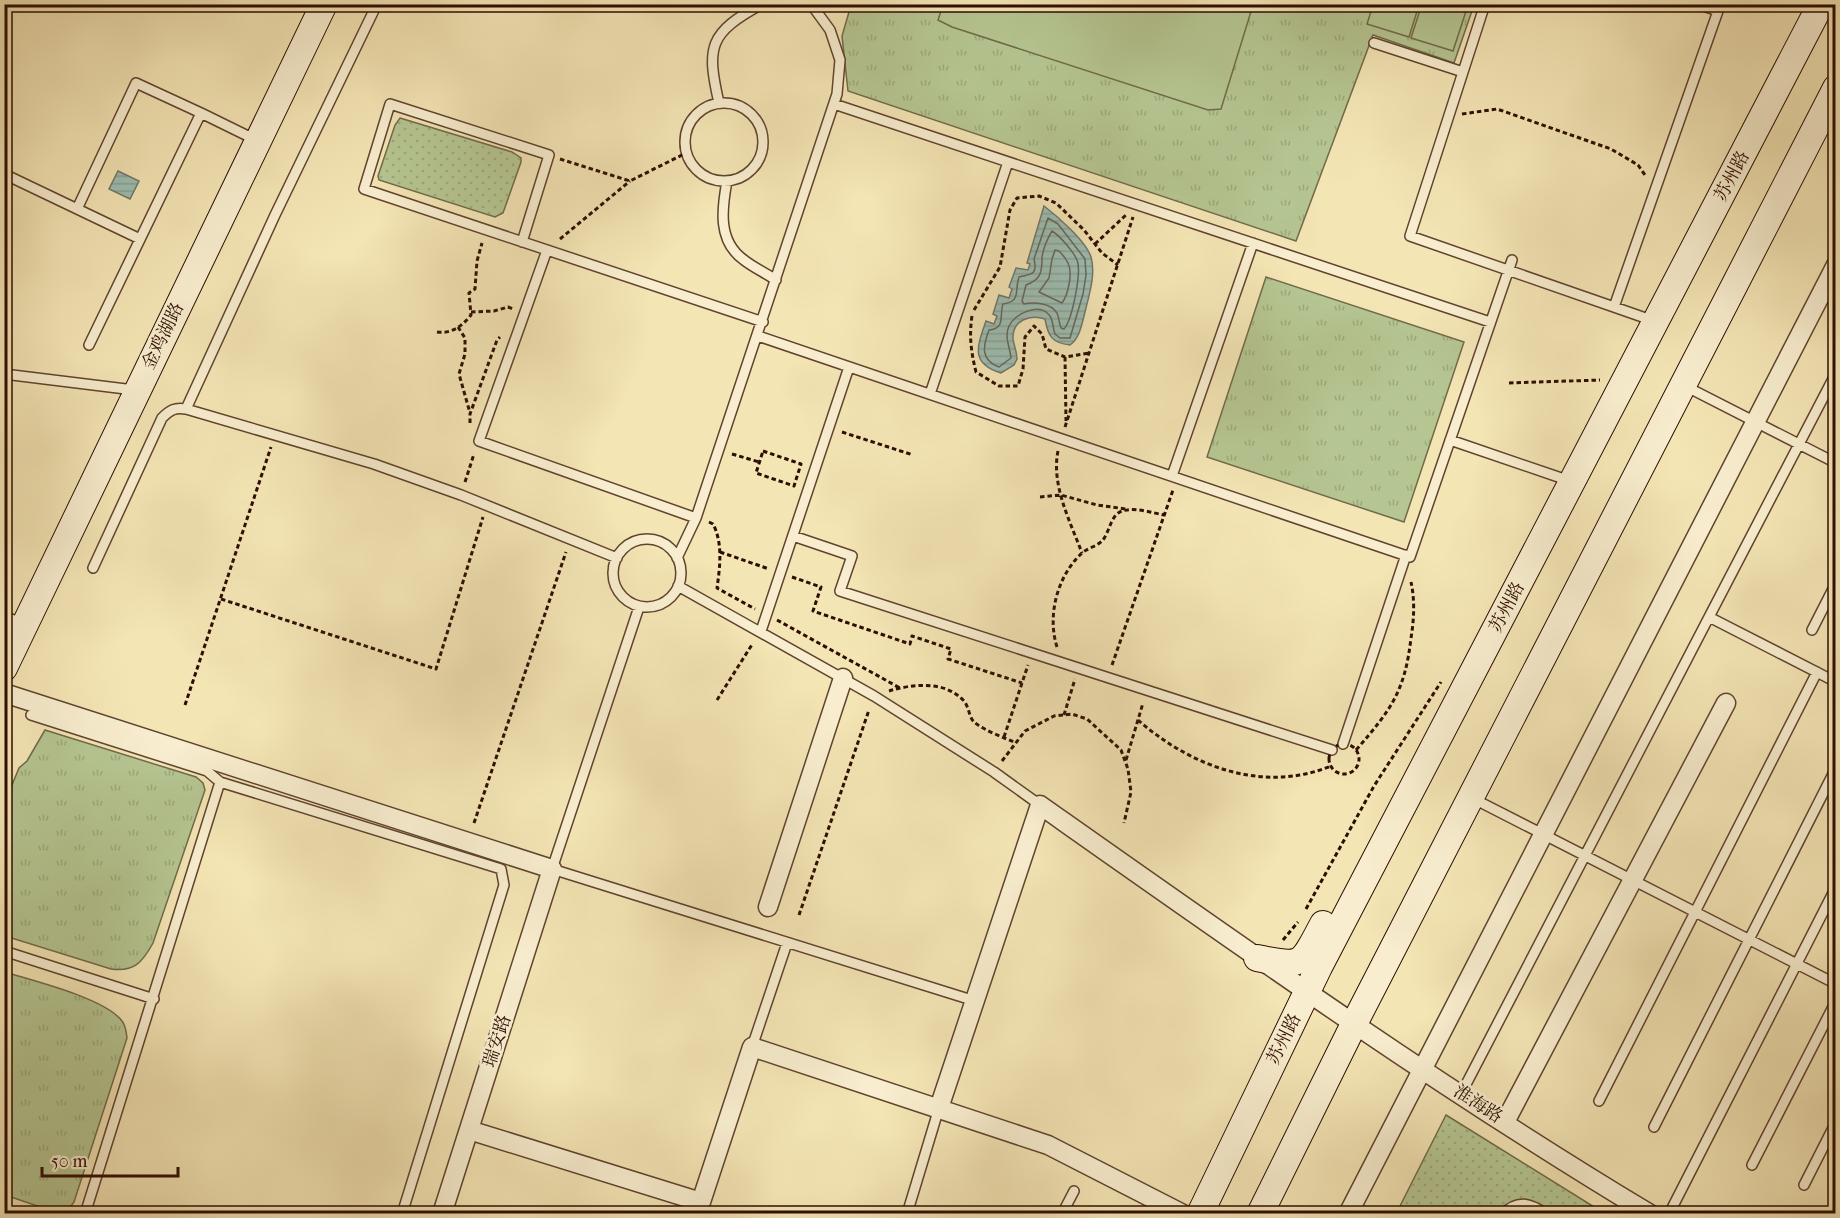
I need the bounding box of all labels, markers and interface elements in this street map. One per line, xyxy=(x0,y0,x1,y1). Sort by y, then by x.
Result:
street label: 苏州路 xyxy=(1710,147,1754,205)
street label: 金鸡湖路 xyxy=(138,299,188,373)
street label: 苏州路 xyxy=(1485,578,1529,636)
street label: 苏州路 xyxy=(1263,1010,1305,1068)
street label: 瑞安路 xyxy=(479,1012,515,1070)
street label: 淮海路 xyxy=(1450,1080,1506,1128)
scale bar xyxy=(42,1140,178,1178)
text: 50 m xyxy=(51,1151,88,1172)

